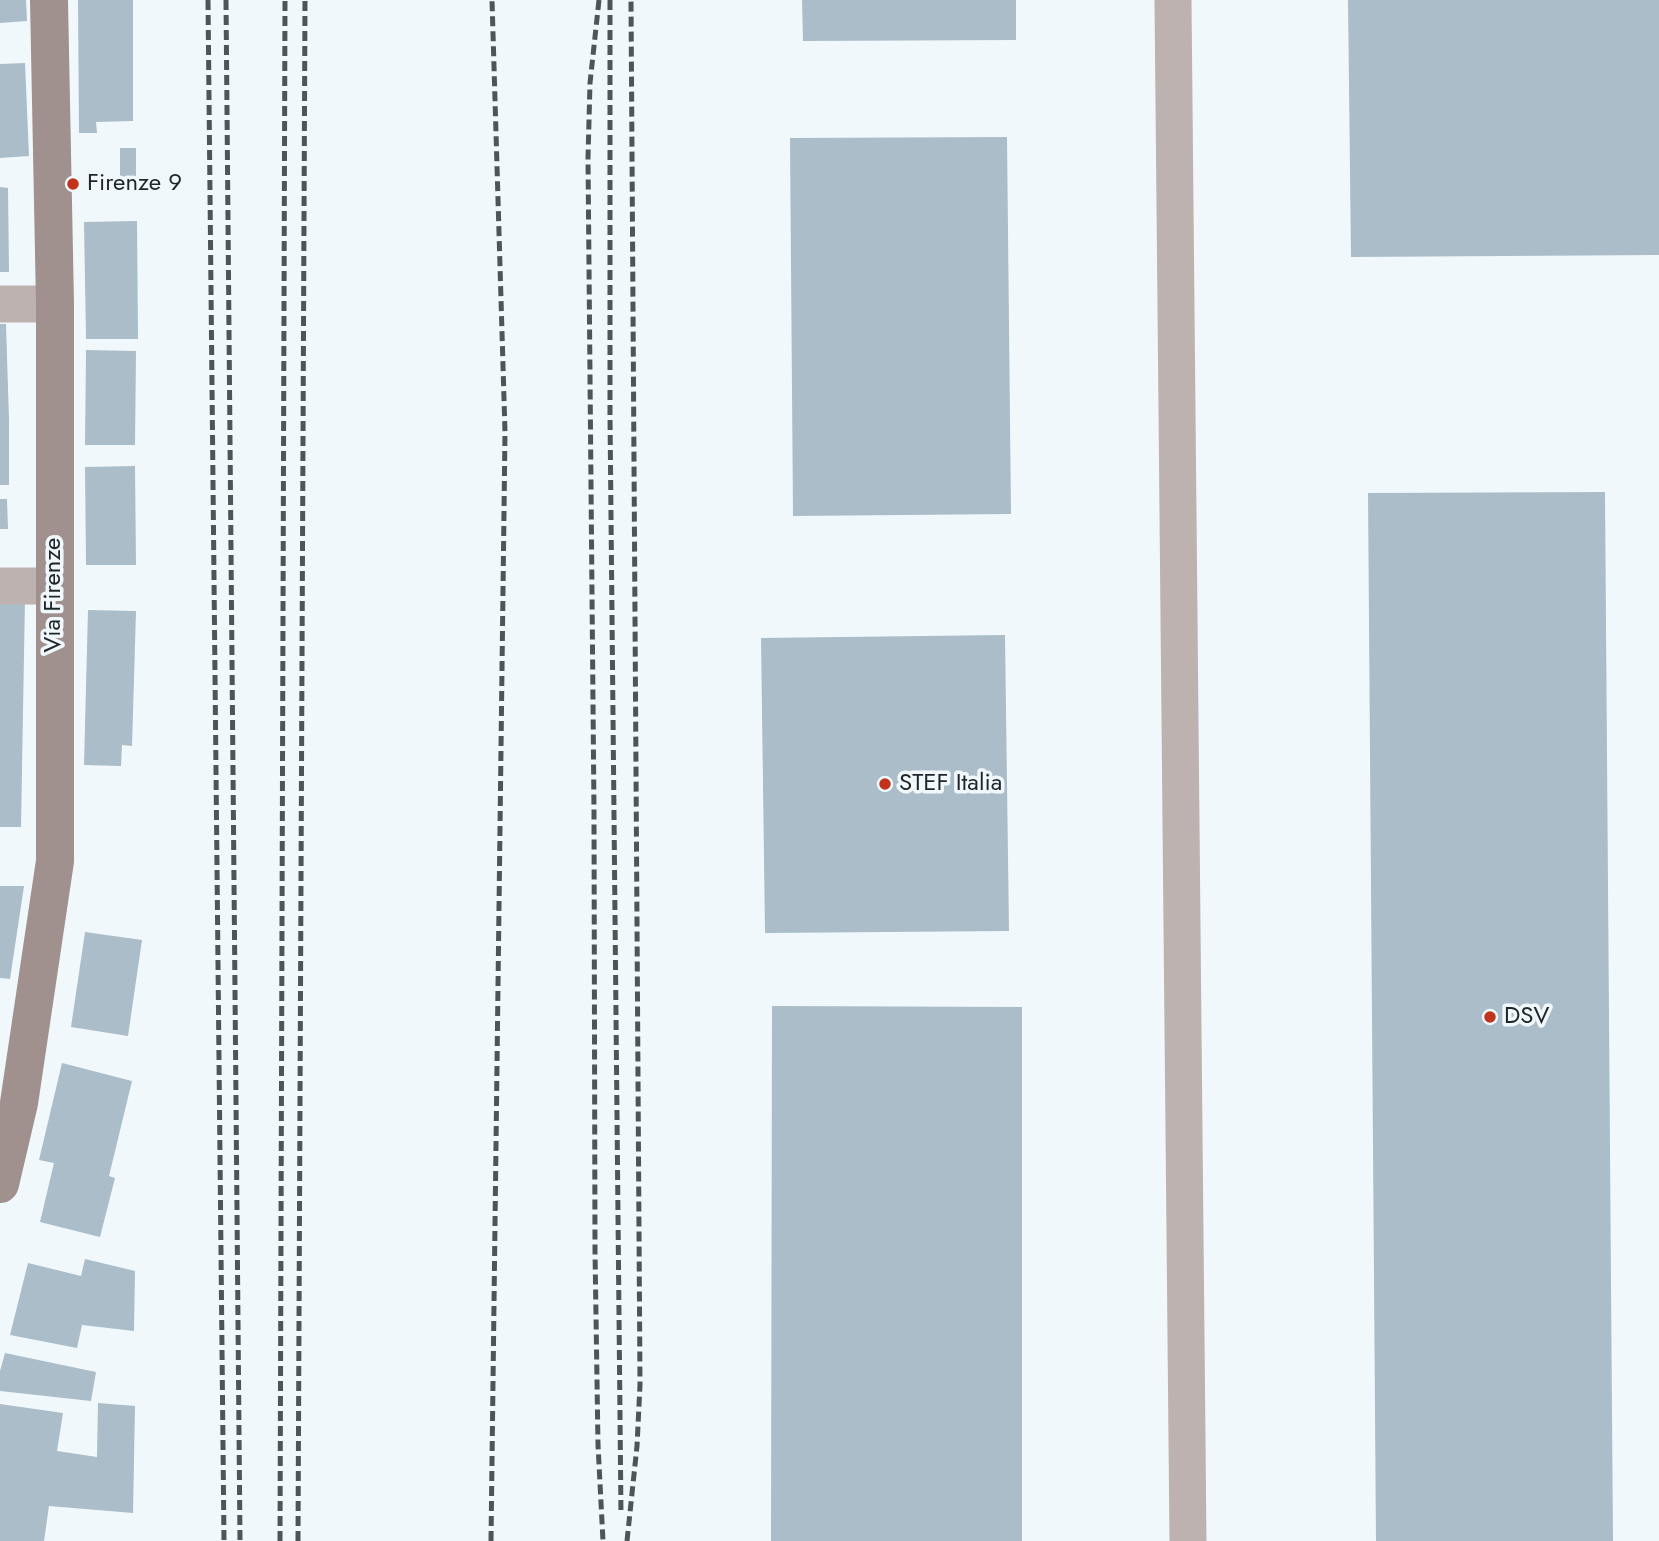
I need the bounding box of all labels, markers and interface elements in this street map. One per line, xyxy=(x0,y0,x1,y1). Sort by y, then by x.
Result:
place label: Firenze 9 xyxy=(87,170,182,198)
marker: Firenze 9 xyxy=(65,176,81,192)
street label: Via Firenze xyxy=(40,538,68,652)
place label: STEF Italia xyxy=(899,770,1002,798)
marker: STEF Italia xyxy=(877,776,893,792)
place label: DSV xyxy=(1504,1003,1549,1031)
marker: DSV xyxy=(1482,1009,1498,1025)

